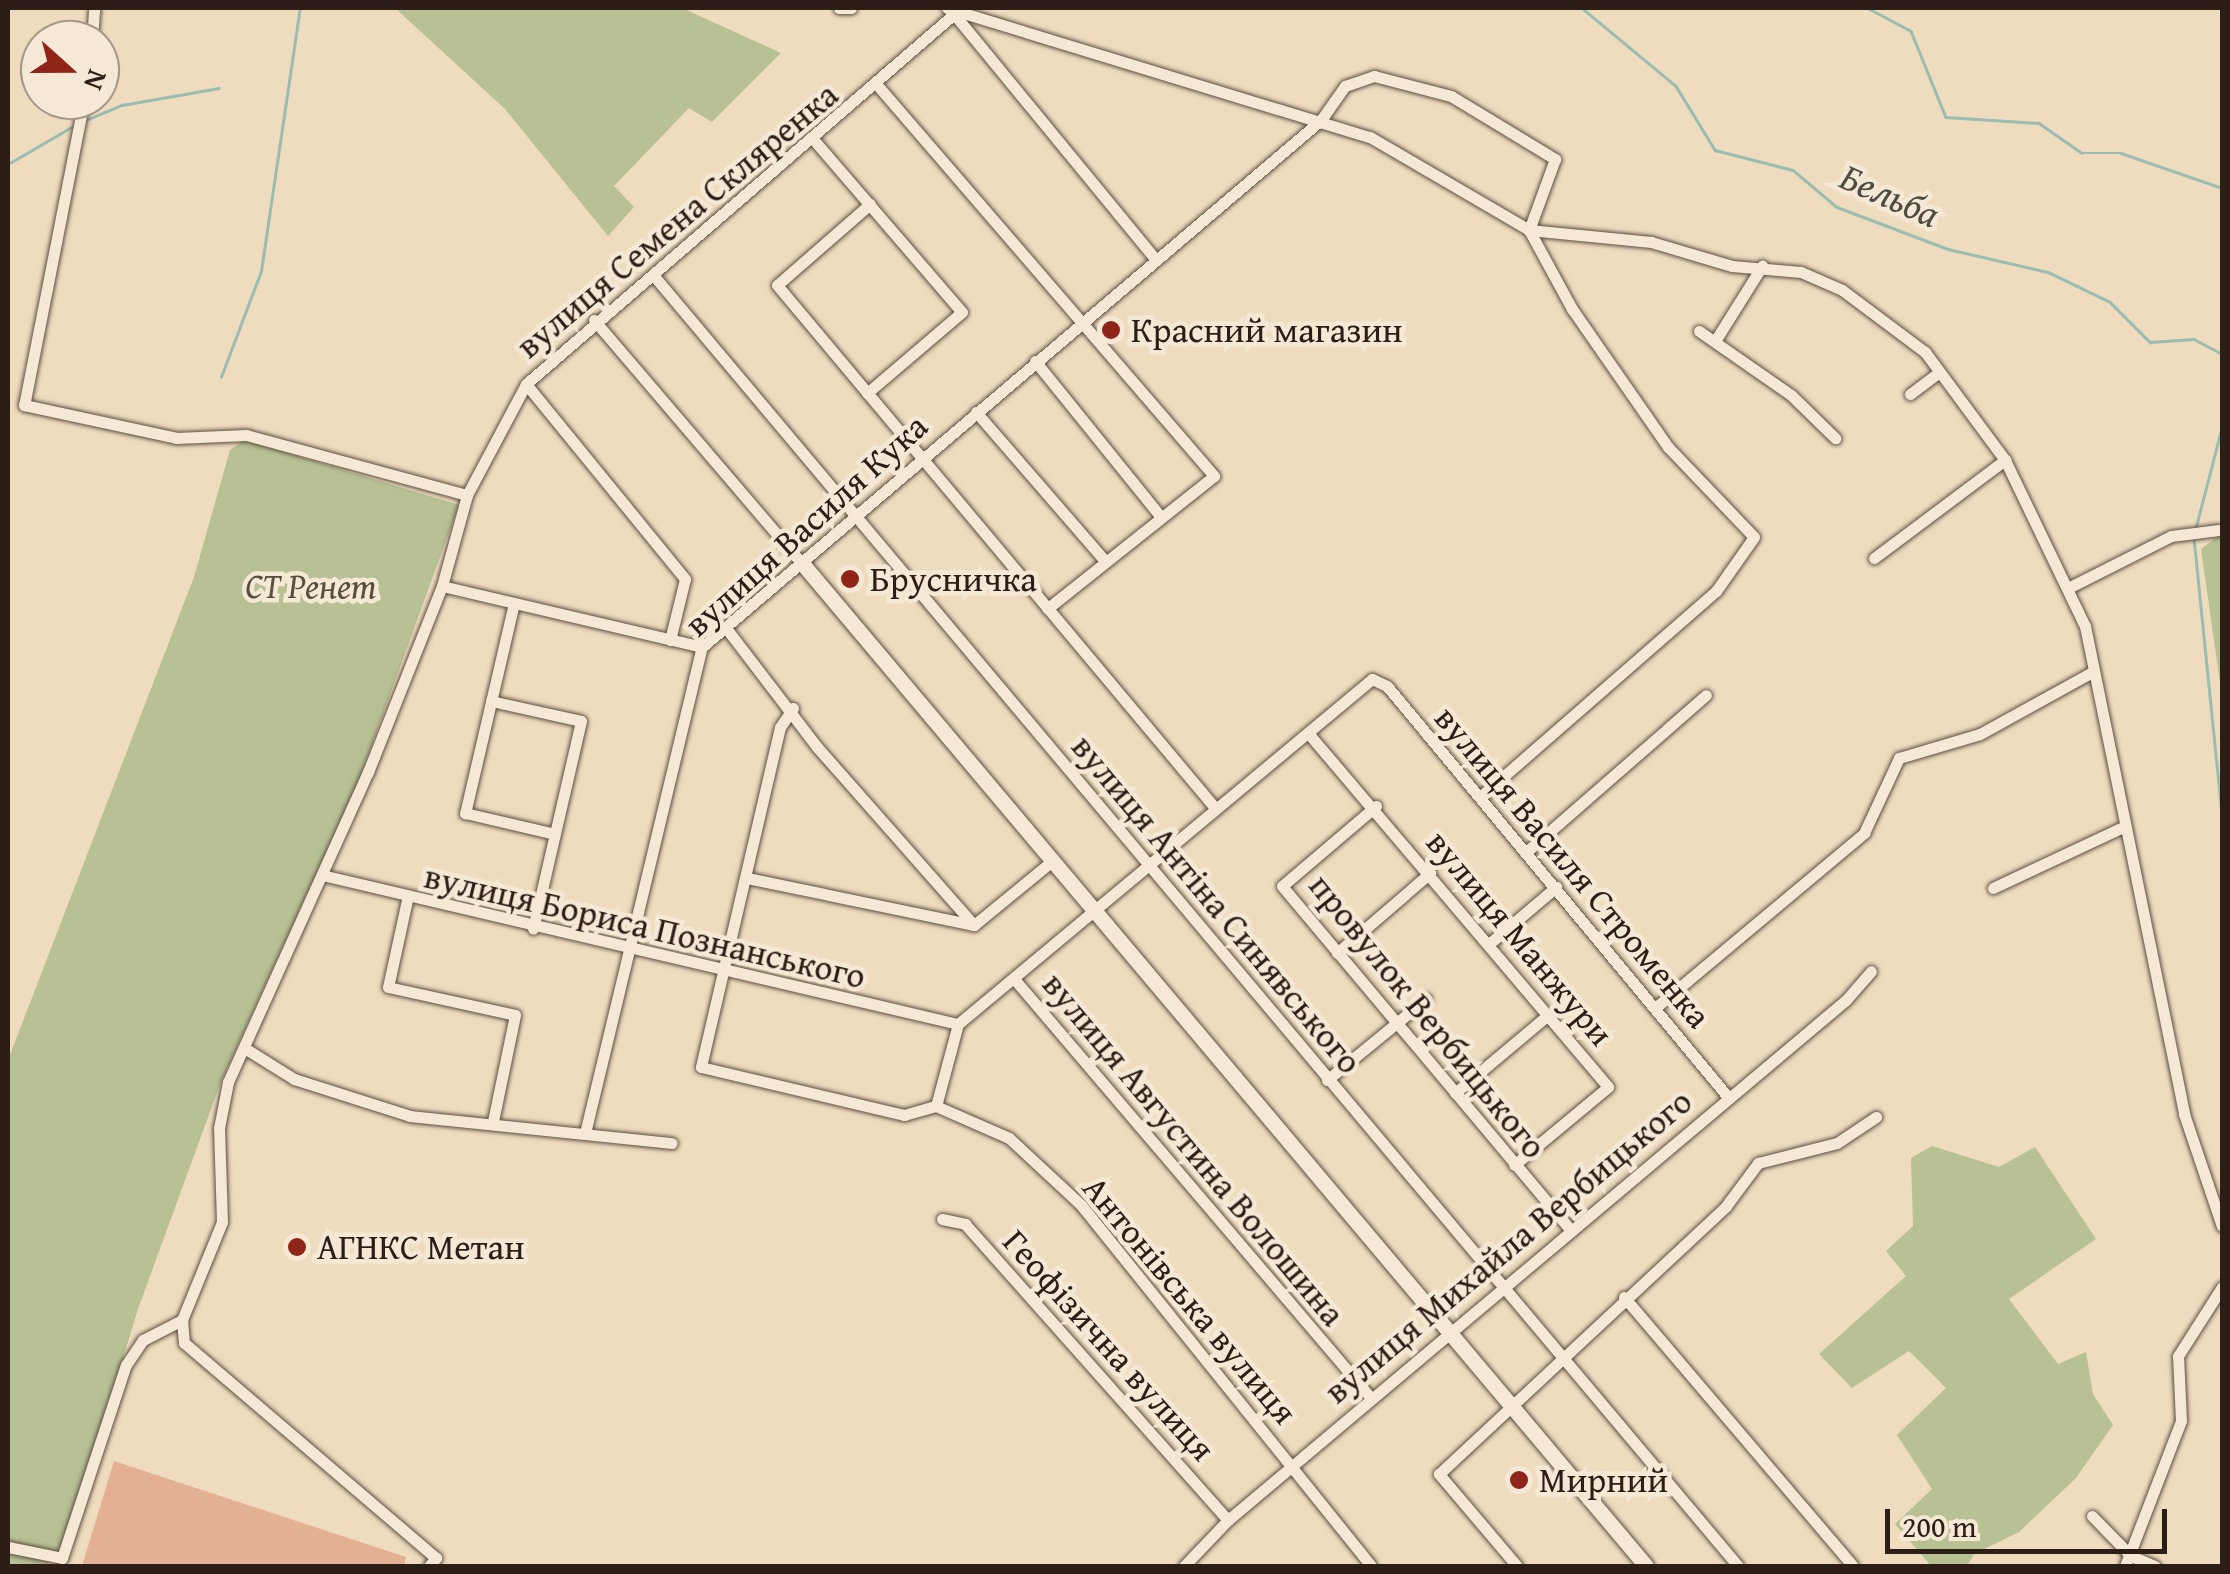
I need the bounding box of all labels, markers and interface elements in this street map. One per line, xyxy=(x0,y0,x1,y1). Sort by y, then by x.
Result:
north arrow xyxy=(20,20,120,120)
text: N xyxy=(74,64,119,96)
street label: вулиця Семена Скляренка xyxy=(508,73,846,367)
water label: Бельба xyxy=(1833,153,1947,237)
place label: Красний магазин xyxy=(1131,309,1403,351)
marker: Красний магазин xyxy=(1100,319,1122,341)
street label: вулиця Василя Кука xyxy=(676,405,936,645)
place label: Брусничка xyxy=(870,558,1037,600)
park label: СТ Ренет xyxy=(245,565,377,607)
marker: Брусничка xyxy=(839,568,861,590)
street label: вулиця Василя Строменка xyxy=(1426,698,1720,1036)
street label: вулиця Антіна Синявського xyxy=(1063,726,1371,1082)
street label: вулиця Манжури xyxy=(1418,822,1622,1054)
street label: вулиця Бориса Познанського xyxy=(420,855,870,997)
street label: провулок Вербицького xyxy=(1300,865,1556,1167)
street label: вулиця Августина Волошина xyxy=(1034,964,1354,1334)
street label: вулиця Михайла Вербицького xyxy=(1316,1080,1700,1412)
street label: Антонівська вулиця xyxy=(1074,1167,1306,1433)
street label: Геофізична вулиця xyxy=(994,1221,1224,1469)
place label: АГНКС Метан xyxy=(317,1226,524,1268)
marker: АГНКС Метан xyxy=(286,1236,308,1258)
place label: Мирний xyxy=(1539,1459,1668,1501)
marker: Мирний xyxy=(1508,1469,1530,1491)
scale bar xyxy=(1890,1489,2172,1551)
text: 200 m xyxy=(1902,1504,1976,1548)

